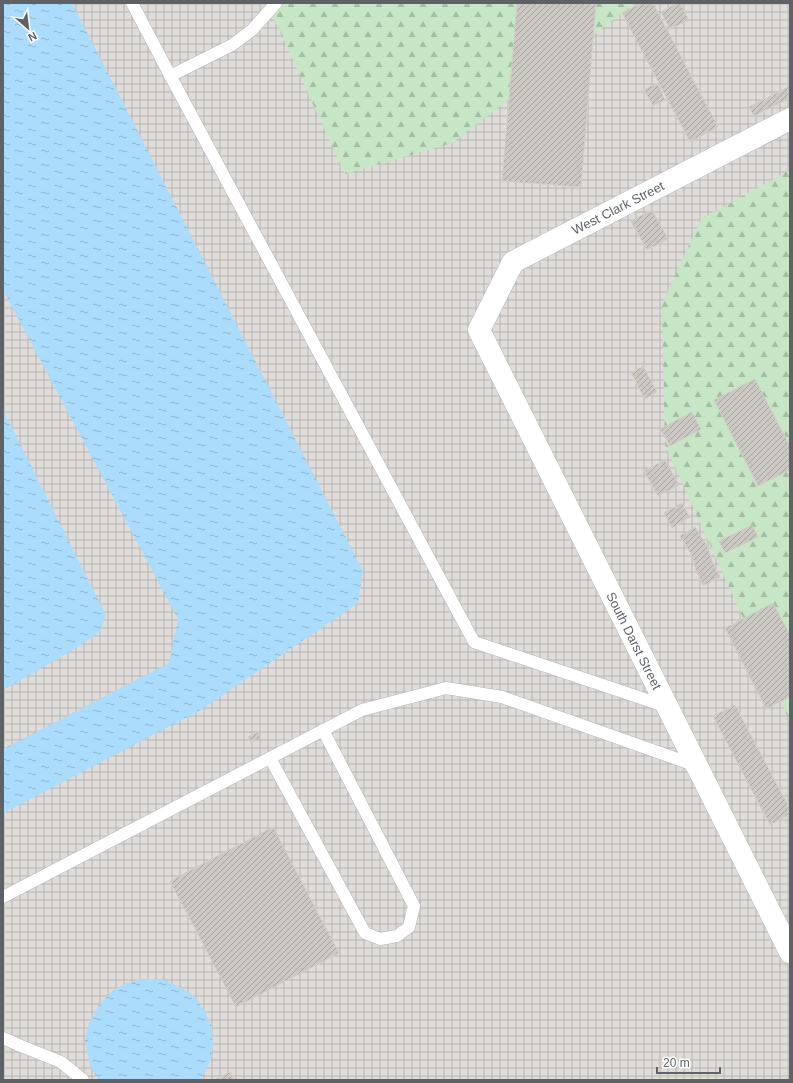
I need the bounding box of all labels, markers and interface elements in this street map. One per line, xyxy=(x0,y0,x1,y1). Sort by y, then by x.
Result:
north arrow xyxy=(8,8,48,48)
text: N xyxy=(26,30,39,44)
street label: West Clark Street xyxy=(569,178,667,238)
street label: South Darst Street xyxy=(604,589,665,692)
scale bar xyxy=(657,1049,720,1075)
text: 20 m xyxy=(663,1056,690,1070)

